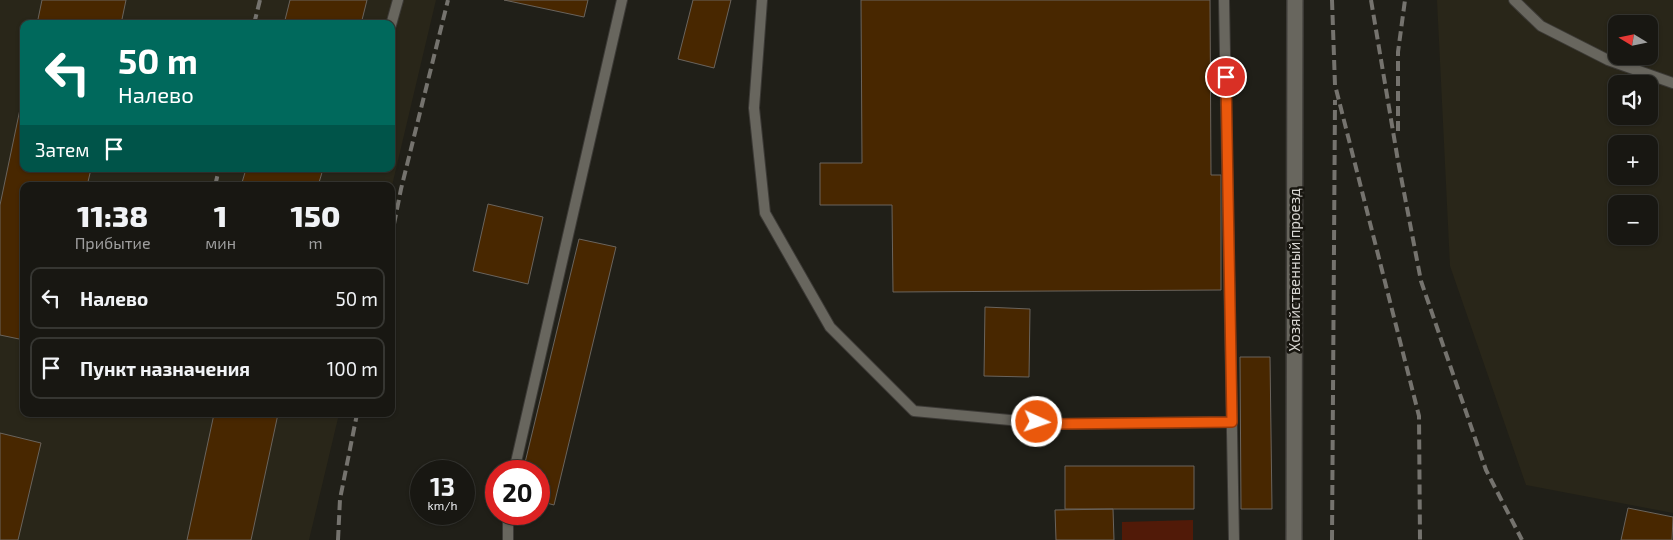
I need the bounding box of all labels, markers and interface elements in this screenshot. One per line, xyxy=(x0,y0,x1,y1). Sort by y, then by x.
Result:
north arrow xyxy=(1608,15,1658,65)
map controls xyxy=(1608,15,1658,245)
text: 50 m xyxy=(118,39,198,81)
icon: left xyxy=(35,40,100,105)
pin xyxy=(1205,56,1247,98)
icon: arrive xyxy=(1212,63,1240,91)
button: sound xyxy=(1608,75,1658,125)
text: Налево xyxy=(118,81,194,107)
icon: arrive xyxy=(100,135,128,163)
button: + xyxy=(1608,135,1658,185)
text: Затем xyxy=(35,138,90,161)
street label: Хозяйственный проезд xyxy=(1285,188,1303,352)
button: − xyxy=(1608,195,1658,245)
text: 11:38 xyxy=(77,197,148,233)
text: 1 xyxy=(214,197,227,233)
text: 150 xyxy=(291,197,340,233)
text: Прибытие xyxy=(75,233,151,252)
text: мин xyxy=(205,233,236,252)
text: m xyxy=(308,233,322,252)
icon: left xyxy=(37,284,65,312)
text: Налево xyxy=(80,287,148,310)
text: 50 m xyxy=(335,287,378,310)
icon: arrive xyxy=(37,354,65,382)
text: Пункт назначения xyxy=(80,357,250,380)
text: 100 m xyxy=(327,357,378,380)
position arrow xyxy=(1010,395,1062,447)
speed limit sign: 20 xyxy=(485,460,550,525)
text: 13 xyxy=(430,471,455,501)
text: km/h xyxy=(428,498,457,512)

